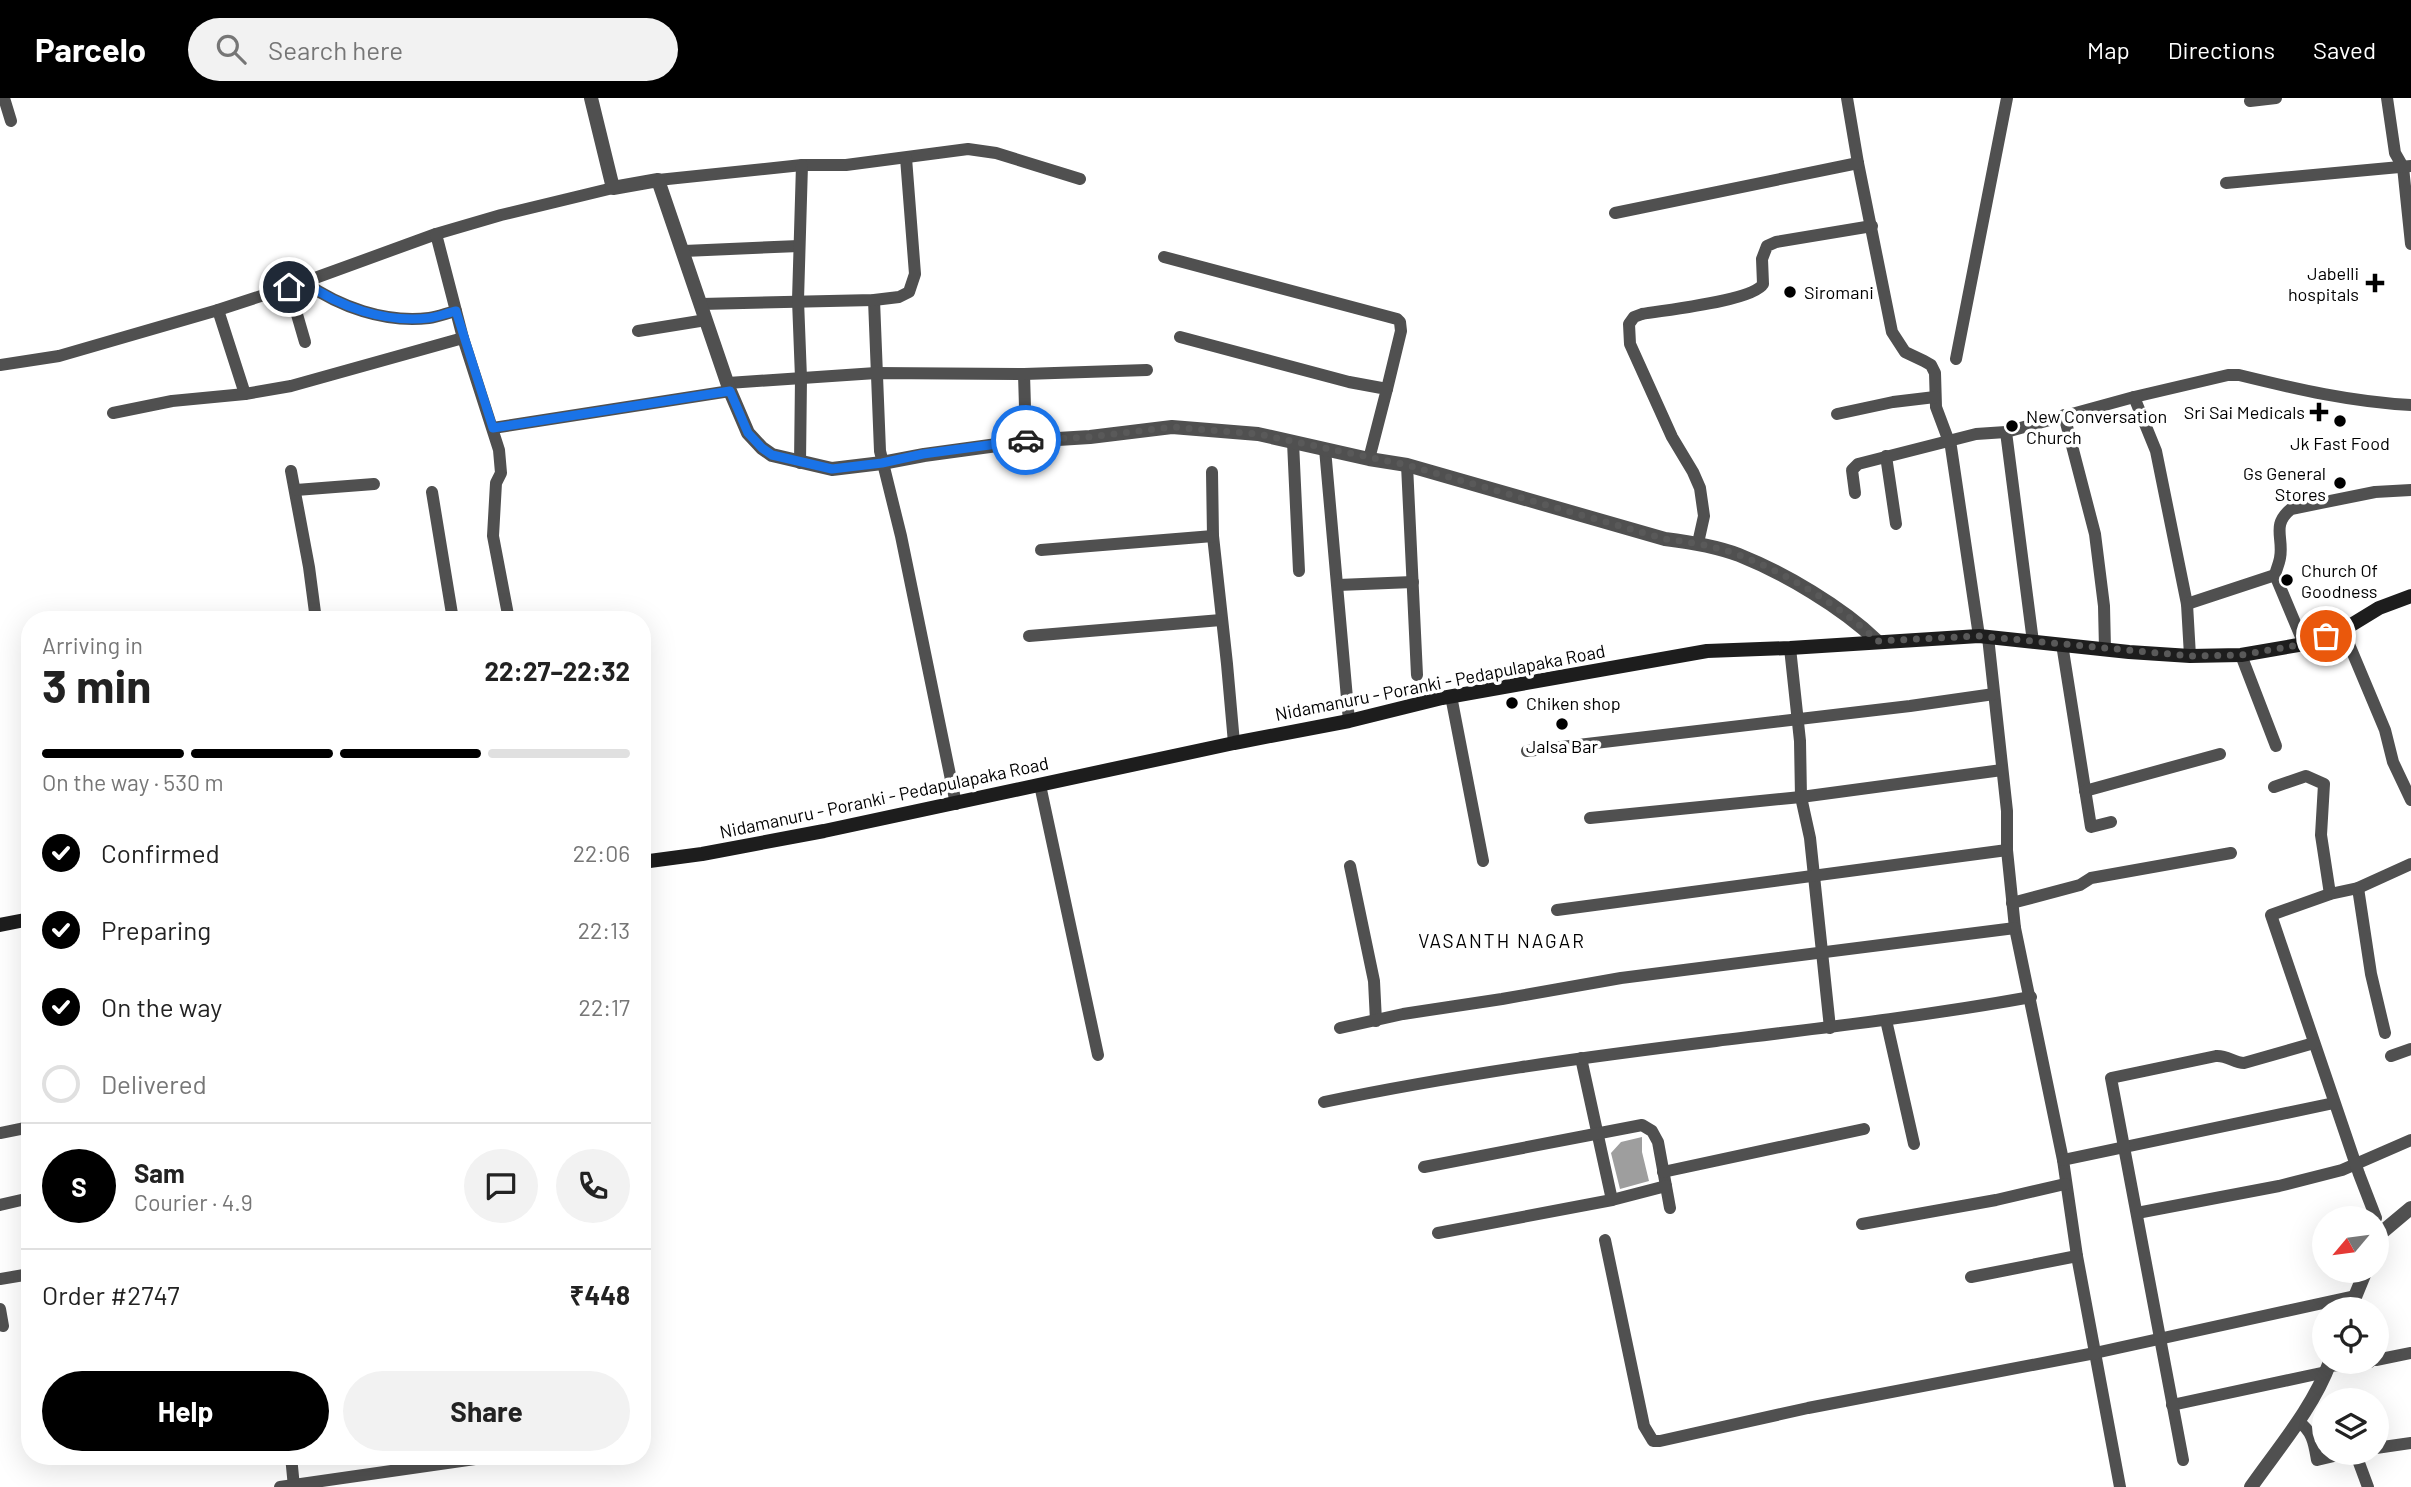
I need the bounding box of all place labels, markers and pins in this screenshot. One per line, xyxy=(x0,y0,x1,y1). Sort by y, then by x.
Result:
pin xyxy=(259,257,319,317)
place label: Jabelli hospitals xyxy=(2288,262,2359,305)
marker: Jabelli hospitals xyxy=(2365,273,2385,293)
place label: Siromani xyxy=(1804,281,1874,303)
marker: Siromani xyxy=(1782,284,1798,300)
place label: Sri Sai Medicals xyxy=(2184,401,2305,423)
marker: Sri Sai Medicals xyxy=(2311,404,2327,420)
place label: New Conversation Church xyxy=(2026,405,2167,448)
marker: Jk Fast Food xyxy=(2332,413,2348,429)
marker: New Conversation Church xyxy=(2004,418,2020,434)
place label: Jk Fast Food xyxy=(2290,432,2390,454)
place label: Gs General Stores xyxy=(2243,462,2326,505)
marker: Gs General Stores xyxy=(2332,475,2348,491)
place label: Church Of Goodness xyxy=(2301,559,2378,602)
marker: Church Of Goodness xyxy=(2279,572,2295,588)
pin xyxy=(2296,606,2356,666)
place label: Chiken shop xyxy=(1526,692,1621,714)
marker: Chiken shop xyxy=(1504,695,1520,711)
marker: Jalsa Bar xyxy=(1554,716,1570,732)
place label: Jalsa Bar xyxy=(1526,735,1599,757)

